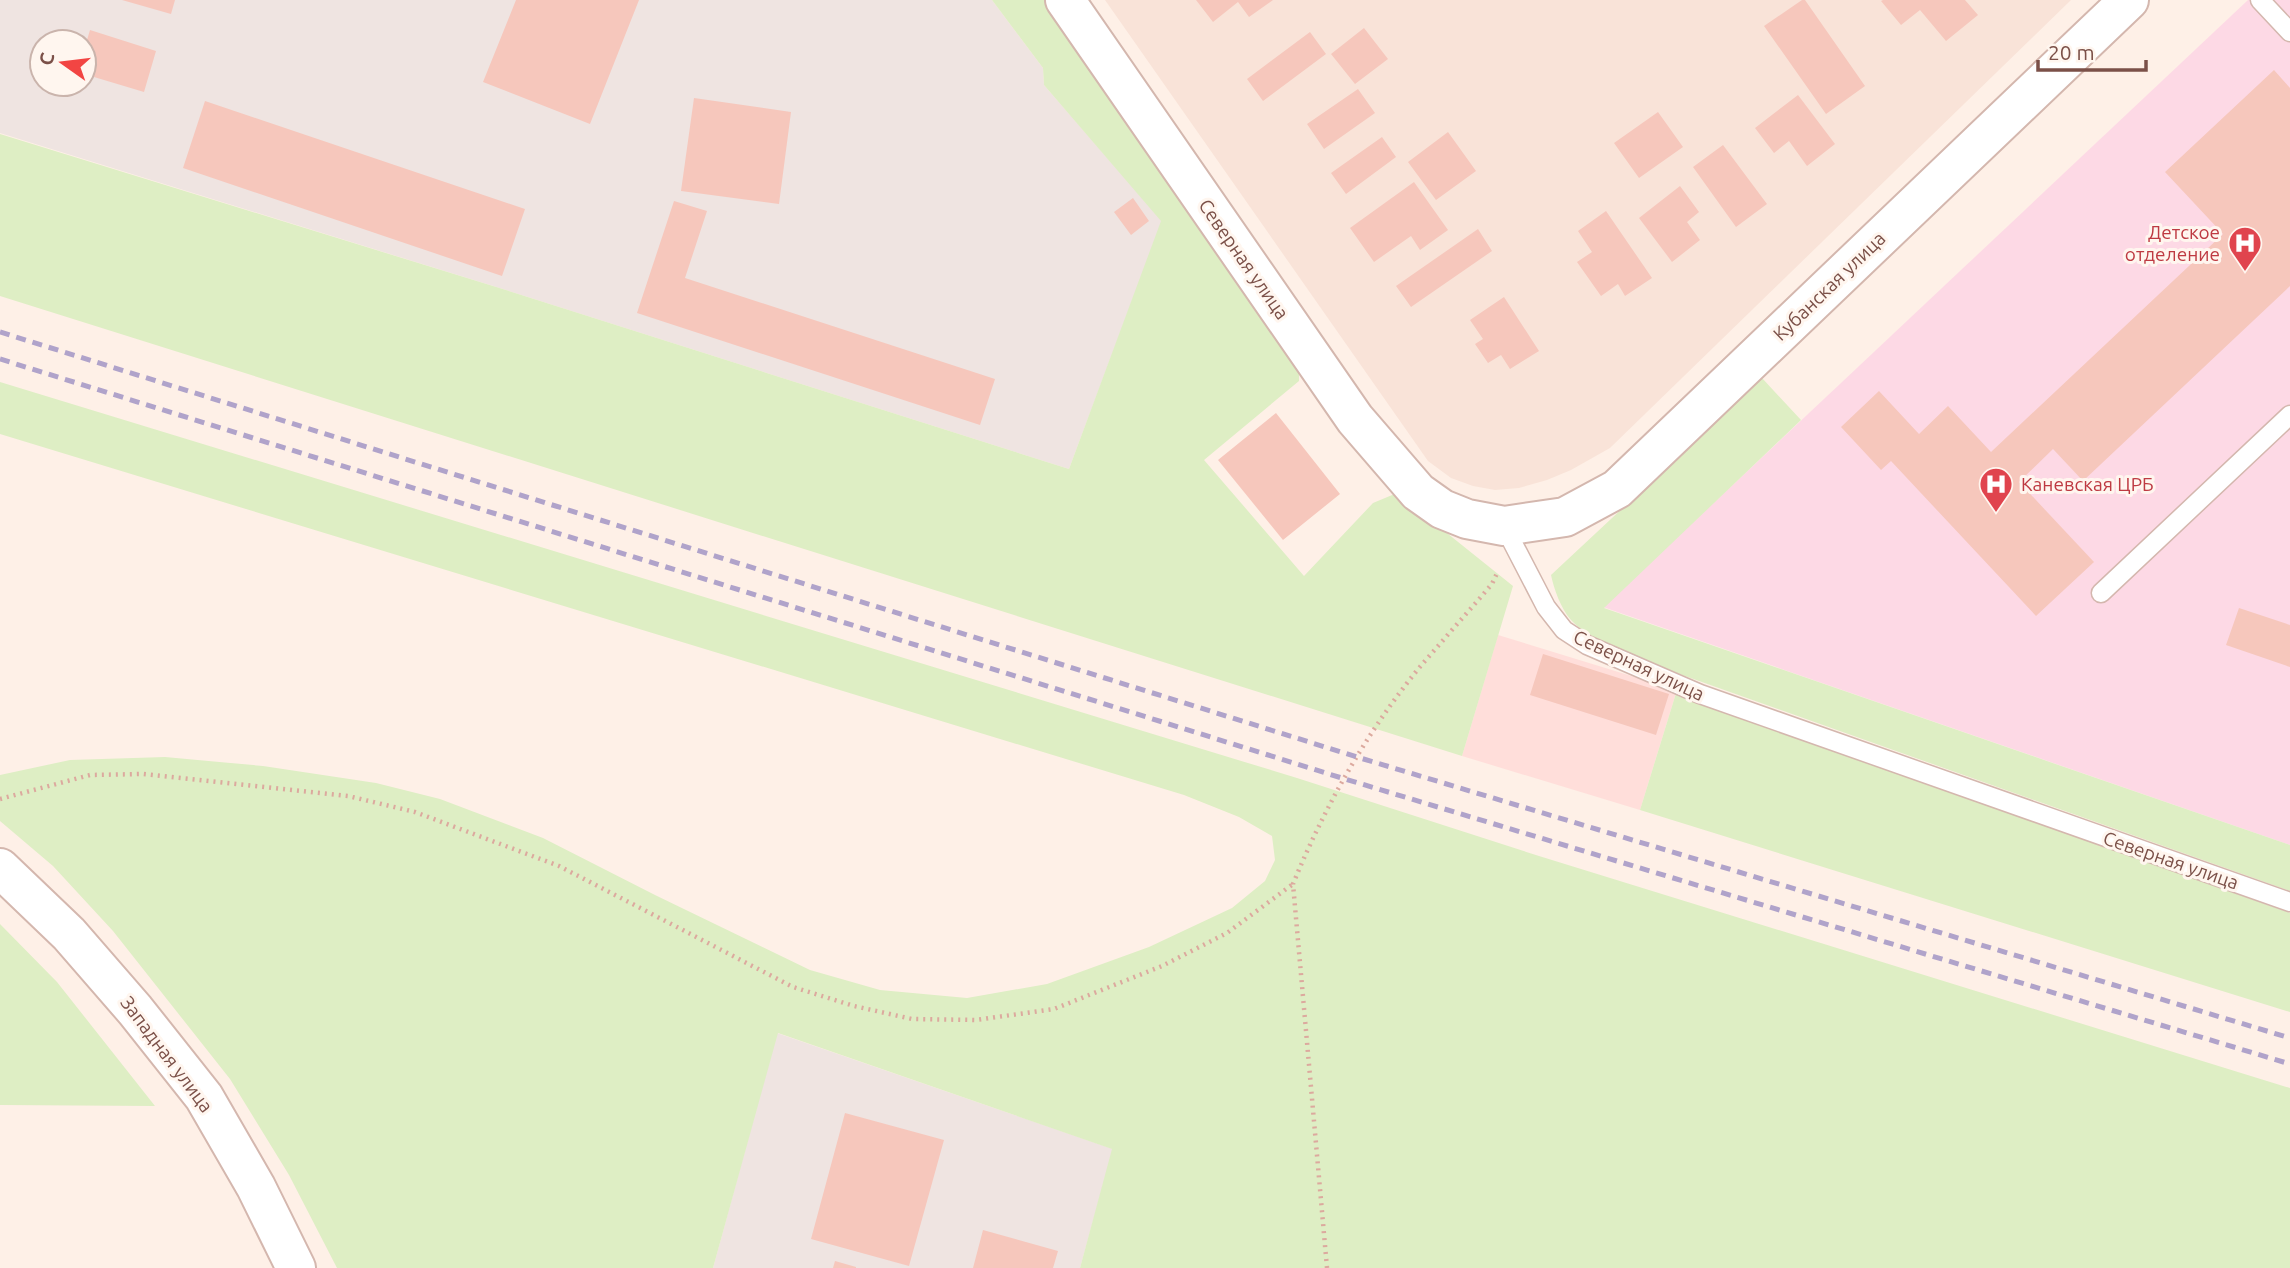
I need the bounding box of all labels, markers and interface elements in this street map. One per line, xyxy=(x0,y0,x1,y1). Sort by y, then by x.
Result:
north arrow xyxy=(28,28,98,98)
scale bar xyxy=(2038,28,2146,72)
text: 20 m xyxy=(2048,40,2095,64)
text: С xyxy=(34,50,59,67)
street label: Северная улица xyxy=(1194,195,1294,323)
place label: Детское отделение xyxy=(2125,221,2220,265)
hospital icon: Детское отделение xyxy=(2226,224,2264,273)
street label: Кубанская улица xyxy=(1769,227,1889,345)
hospital icon: Каневская ЦРБ xyxy=(1977,465,2015,514)
place label: Каневская ЦРБ xyxy=(2021,473,2154,495)
street label: Северная улица xyxy=(1570,625,1708,705)
street label: Северная улица xyxy=(2100,827,2242,893)
street label: Западная улица xyxy=(116,992,218,1116)

